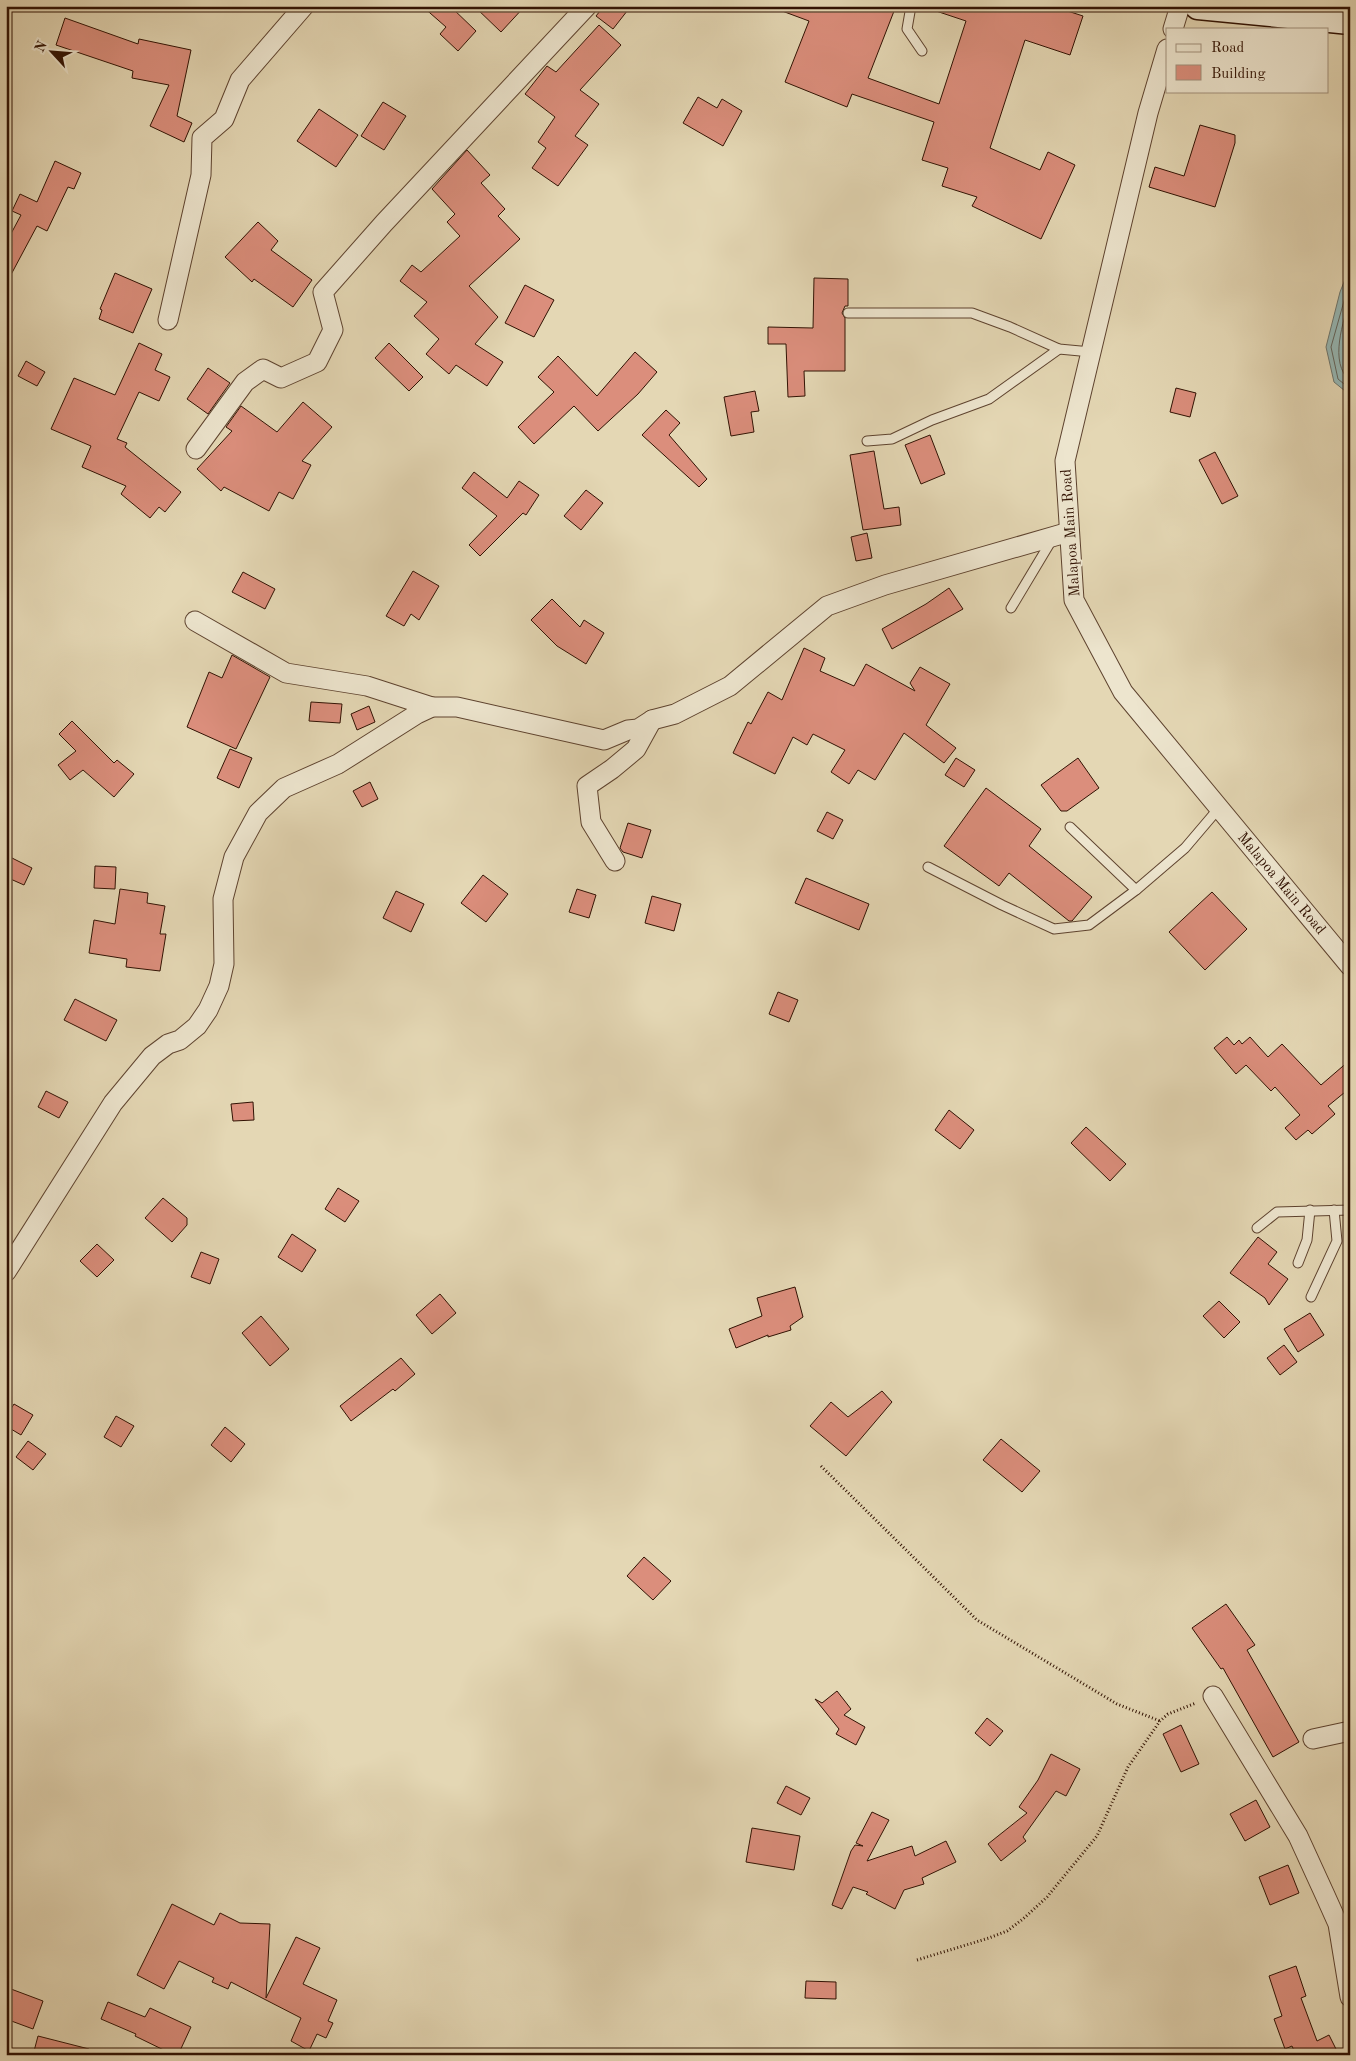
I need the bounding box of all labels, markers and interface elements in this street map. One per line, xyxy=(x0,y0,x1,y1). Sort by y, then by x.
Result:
north arrow xyxy=(28,28,78,78)
legend xyxy=(1166,28,1328,92)
text: N xyxy=(33,39,50,55)
text: Road xyxy=(1211,41,1245,56)
text: Building xyxy=(1211,67,1266,82)
street label: Malapoa Main Road xyxy=(1060,468,1083,597)
street label: Malapoa Main Road xyxy=(1234,830,1328,938)

